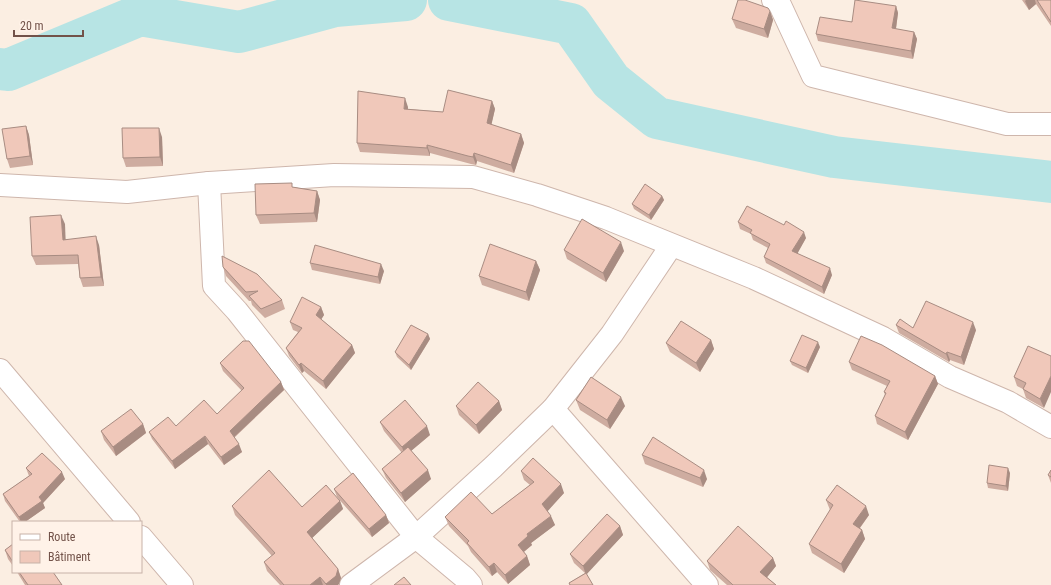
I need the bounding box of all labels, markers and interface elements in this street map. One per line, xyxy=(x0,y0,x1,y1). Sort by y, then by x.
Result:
scale bar xyxy=(14,12,83,38)
text: 20 m xyxy=(20,19,44,33)
legend xyxy=(12,521,142,573)
text: Route xyxy=(48,530,76,544)
text: Bâtiment xyxy=(48,550,91,564)

